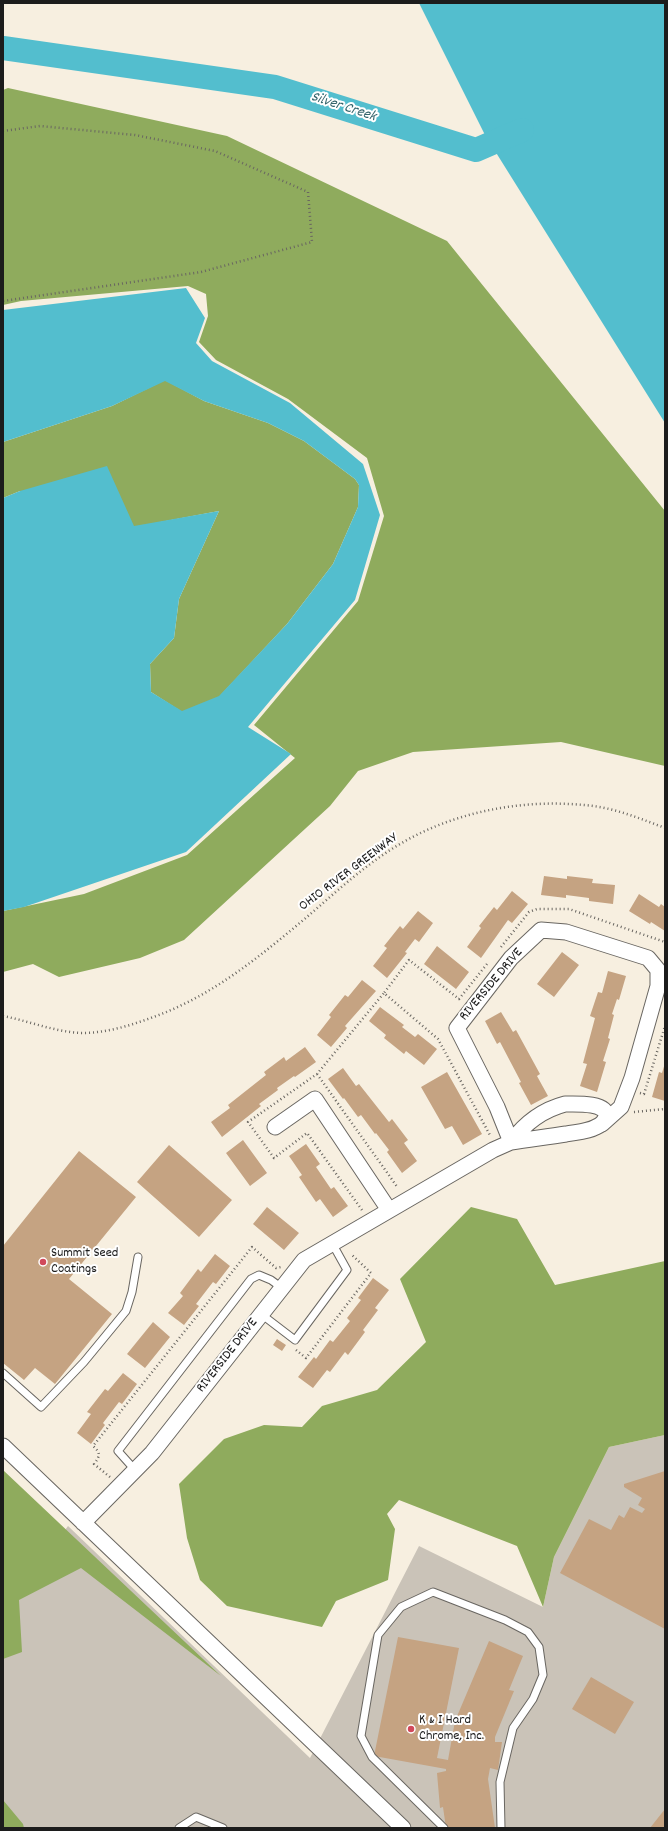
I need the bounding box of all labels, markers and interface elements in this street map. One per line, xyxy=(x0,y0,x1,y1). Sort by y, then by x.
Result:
water label: Silver Creek xyxy=(308,89,378,127)
street label: OHIO RIVER GREENWAY xyxy=(296,830,402,916)
street label: RIVERSIDE DRIVE xyxy=(457,945,527,1025)
place label: Summit Seed Coatings xyxy=(51,1246,118,1278)
marker: Summit Seed Coatings xyxy=(38,1257,48,1267)
street label: RIVERSIDE DRIVE xyxy=(194,1315,262,1397)
place label: K & I Hard Chrome, Inc. xyxy=(419,1713,484,1746)
marker: K & I Hard Chrome, Inc. xyxy=(406,1724,416,1734)

